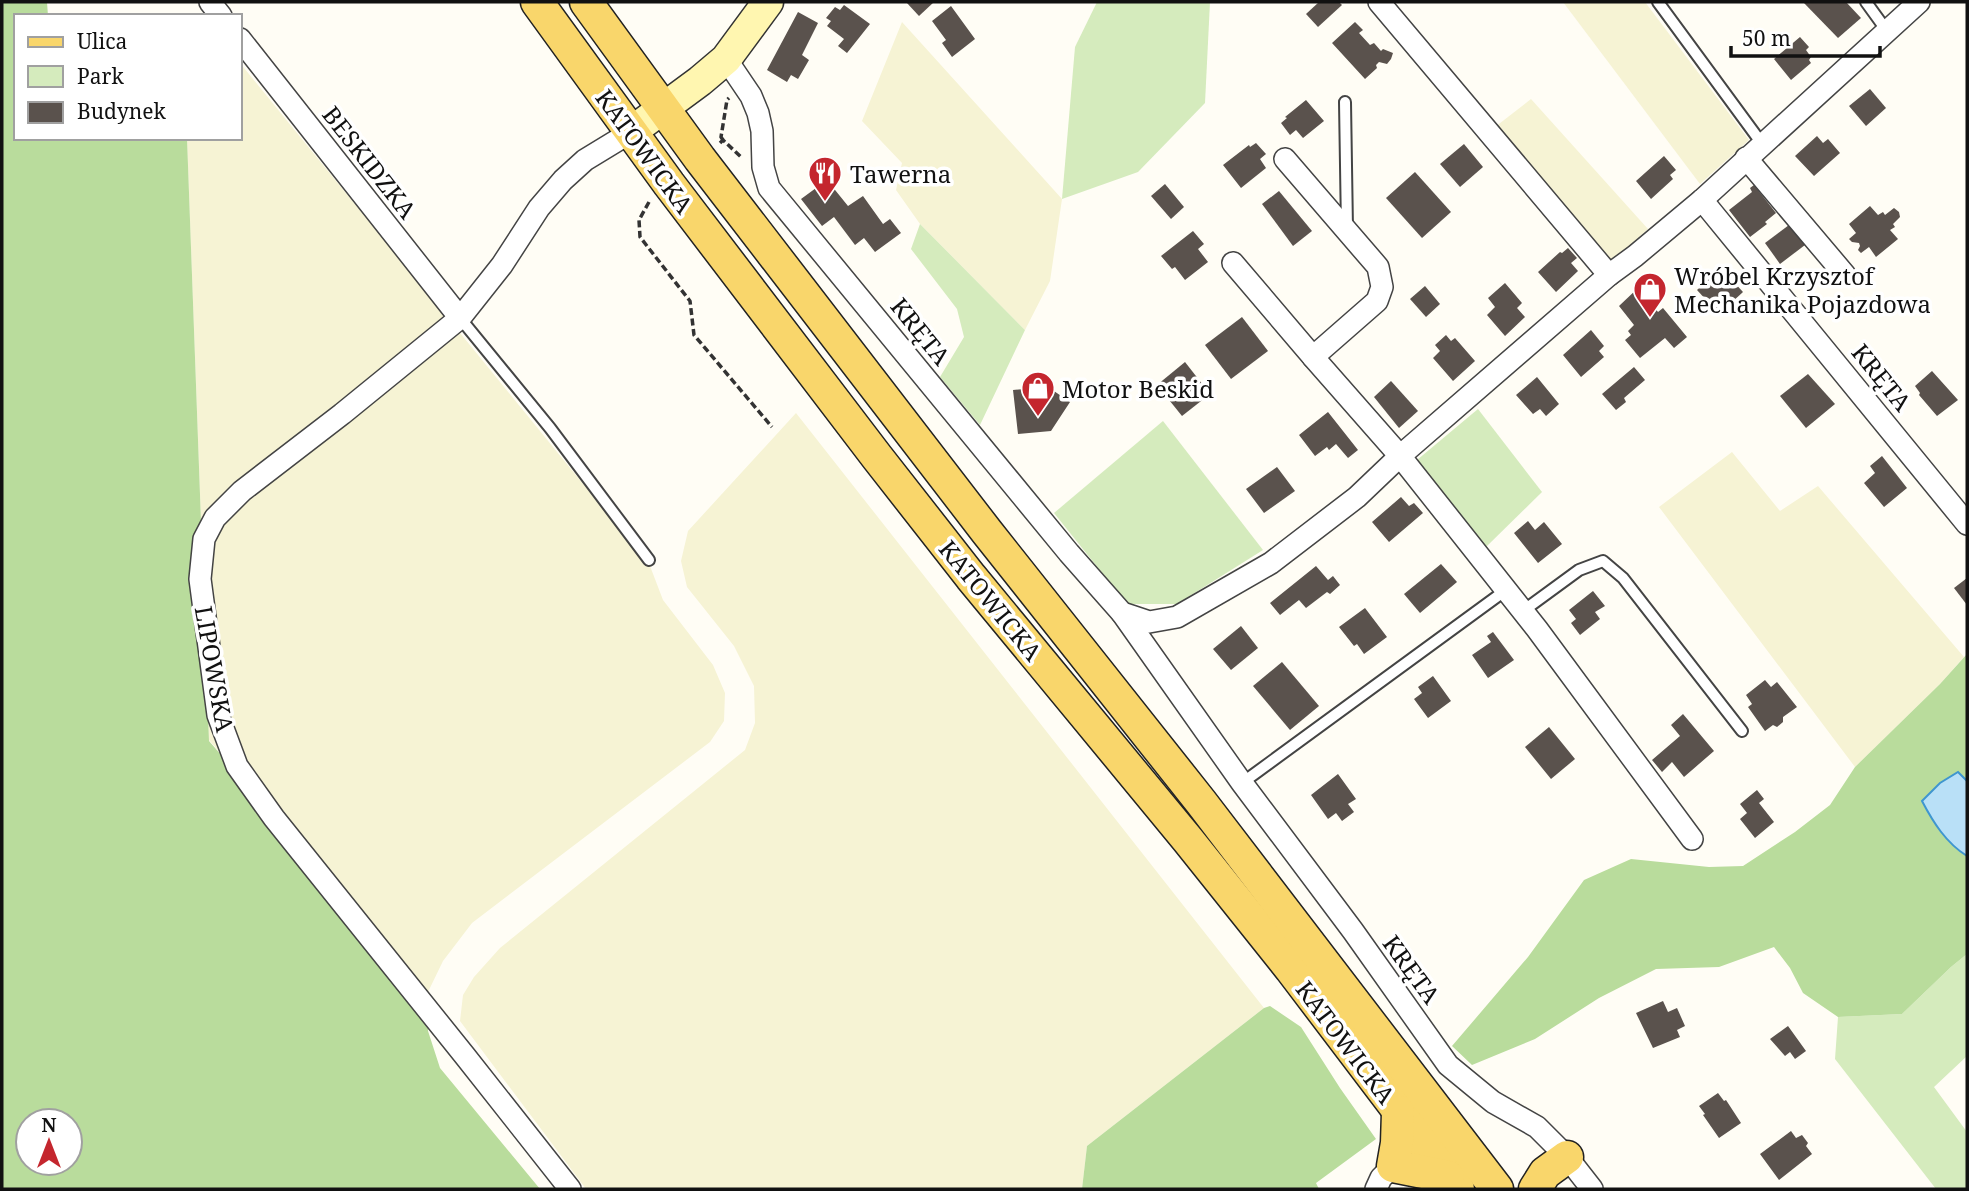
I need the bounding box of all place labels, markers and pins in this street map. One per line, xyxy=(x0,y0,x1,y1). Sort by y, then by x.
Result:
restaurant icon: Tawerna xyxy=(806,154,844,203)
place label: Tawerna xyxy=(850,157,951,190)
place label: Wróbel Krzysztof Mechanika Pojazdowa xyxy=(1674,259,1931,320)
shop icon: Wróbel Krzysztof Mechanika Pojazdowa xyxy=(1631,270,1669,319)
shop icon: Motor Beskid xyxy=(1019,369,1057,418)
place label: Motor Beskid xyxy=(1062,372,1214,405)

